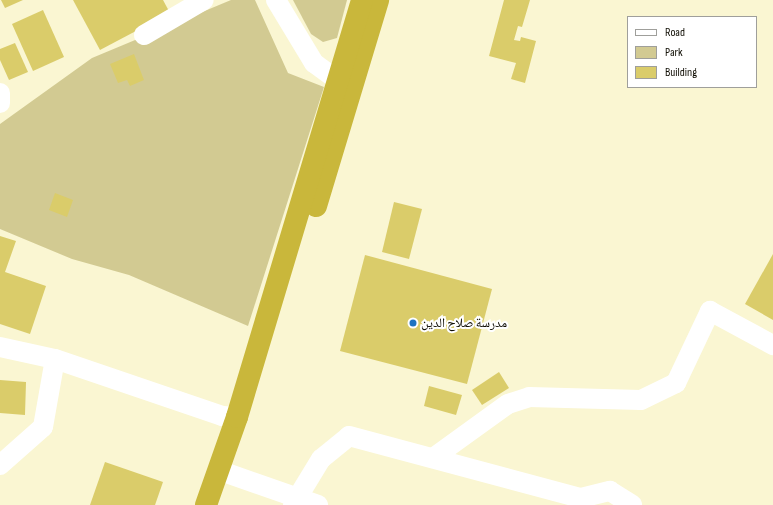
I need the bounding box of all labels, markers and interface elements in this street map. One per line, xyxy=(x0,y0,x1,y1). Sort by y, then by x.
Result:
legend xyxy=(627,16,757,88)
text: Road xyxy=(665,25,685,40)
text: Park xyxy=(665,45,683,60)
text: Building xyxy=(665,65,697,80)
place label: مدرسة صلاح الدين xyxy=(421,315,507,331)
marker: مدرسة صلاح الدين xyxy=(408,318,418,328)

